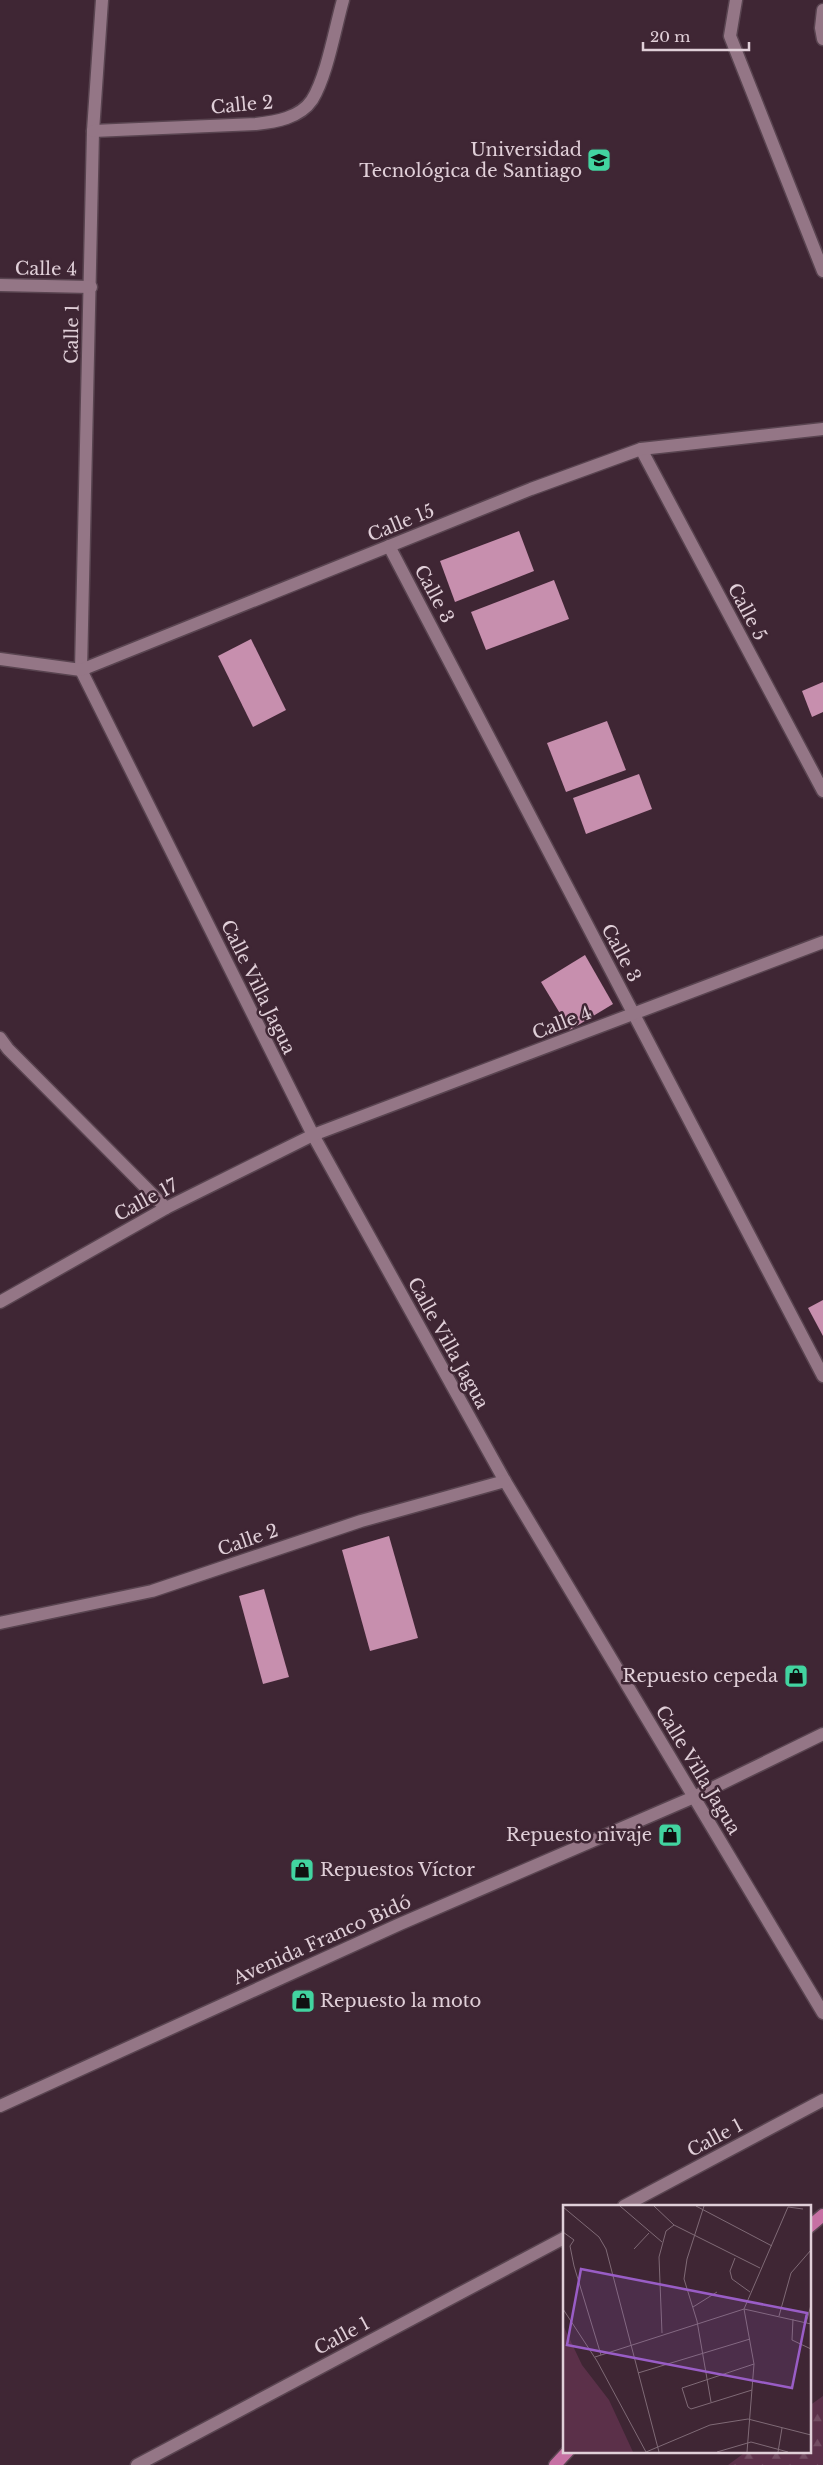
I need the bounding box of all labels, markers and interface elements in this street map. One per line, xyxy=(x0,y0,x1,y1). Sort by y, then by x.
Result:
scale bar xyxy=(643,20,749,52)
text: 20 m xyxy=(650,27,690,46)
street label: Calle 2 xyxy=(210,91,274,119)
place label: Universidad Tecnológica de Santiago xyxy=(359,139,582,182)
school or university icon: Universidad Tecnológica de Santiago xyxy=(586,147,612,173)
street label: Calle 4 xyxy=(15,257,77,281)
street label: Calle 1 xyxy=(60,304,84,364)
street label: Calle 15 xyxy=(365,500,437,546)
street label: Calle 3 xyxy=(410,561,458,627)
street label: Calle 5 xyxy=(723,580,771,644)
street label: Calle Villa Jagua xyxy=(216,916,300,1058)
street label: Calle 3 xyxy=(597,920,645,986)
street label: Calle 4 xyxy=(529,1002,595,1044)
street label: Calle 17 xyxy=(111,1174,182,1226)
street label: Calle Villa Jagua xyxy=(403,1273,493,1413)
street label: Calle 2 xyxy=(215,1519,281,1561)
shop icon: Repuesto cepeda xyxy=(783,1663,809,1689)
place label: Repuesto cepeda xyxy=(622,1665,778,1687)
street label: Calle Villa Jagua xyxy=(651,1701,745,1839)
shop icon: Repuesto nivaje xyxy=(657,1822,683,1848)
place label: Repuesto nivaje xyxy=(506,1824,652,1846)
shop icon: Repuestos Víctor xyxy=(289,1857,315,1883)
place label: Repuestos Víctor xyxy=(320,1859,475,1881)
street label: Avenida Franco Bidó xyxy=(229,1891,415,1990)
shop icon: Repuesto la moto xyxy=(290,1988,316,2014)
place label: Repuesto la moto xyxy=(320,1990,481,2012)
street label: Calle 1 xyxy=(684,2114,746,2162)
inset map xyxy=(563,2205,810,2452)
street label: Calle 1 xyxy=(311,2312,373,2360)

